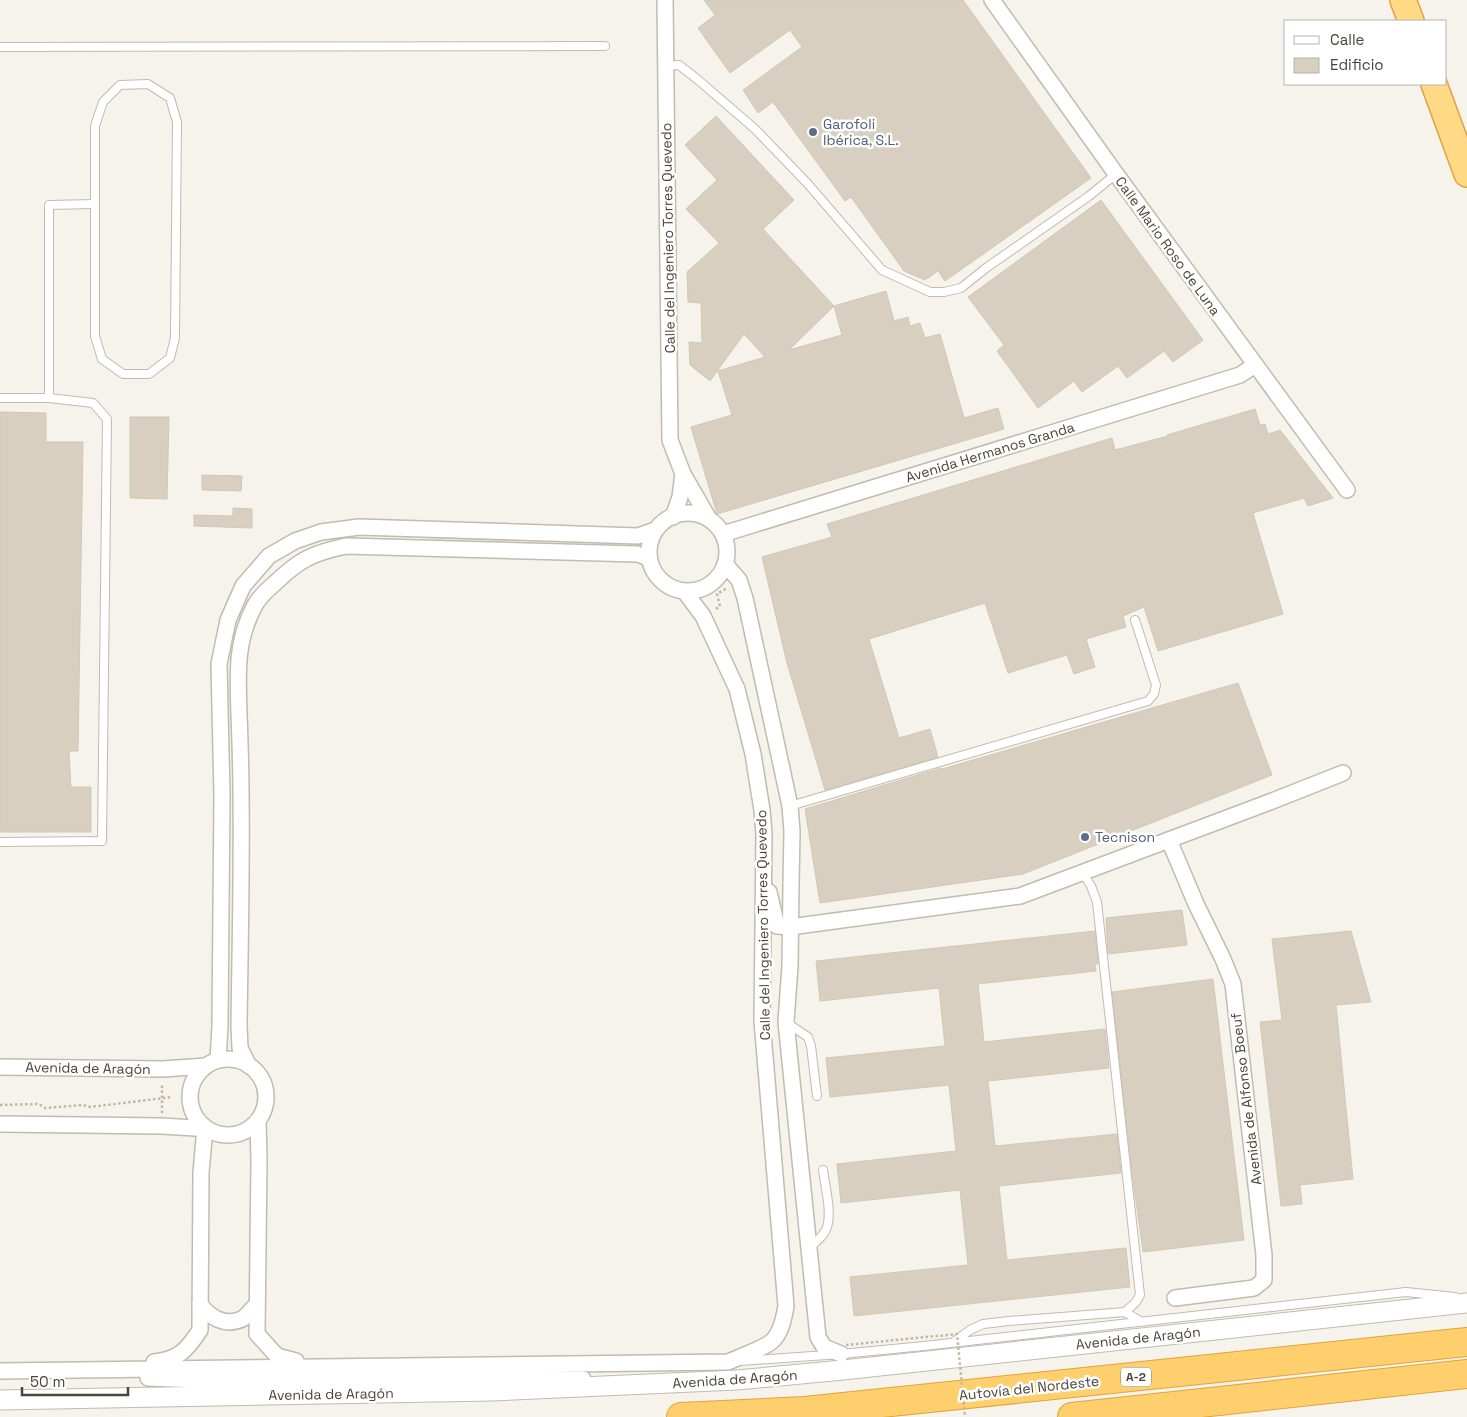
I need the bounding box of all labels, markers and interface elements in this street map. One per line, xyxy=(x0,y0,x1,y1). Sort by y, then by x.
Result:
legend xyxy=(1284,20,1447,85)
text: Calle xyxy=(1330,30,1365,49)
text: Edificio xyxy=(1330,55,1384,74)
place label: Garofoli Ibérica, S.L. xyxy=(823,115,899,149)
street label: Calle del Ingeniero Torres Quevedo xyxy=(657,122,679,354)
marker: Garofoli Ibérica, S.L. xyxy=(807,126,819,138)
street label: Calle Mario Roso de Luna xyxy=(1111,173,1225,319)
street label: Avenida Hermanos Granda xyxy=(903,418,1077,486)
street label: Calle del Ingeniero Torres Quevedo xyxy=(752,809,774,1041)
place label: Tecnison xyxy=(1095,828,1155,846)
marker: Tecnison xyxy=(1079,831,1091,843)
street label: Avenida de Alfonso Boeuf xyxy=(1226,1012,1266,1186)
street label: Avenida de Aragón xyxy=(25,1058,151,1078)
street label: Avenida de Aragón xyxy=(1075,1322,1201,1354)
scale bar xyxy=(22,1364,129,1396)
street label: Avenida de Aragón xyxy=(672,1366,798,1392)
road number: A-2 xyxy=(1121,1368,1151,1386)
text: 50 m xyxy=(30,1372,65,1391)
street label: Autovía del Nordeste xyxy=(958,1372,1100,1404)
street label: Avenida de Aragón xyxy=(268,1384,394,1404)

